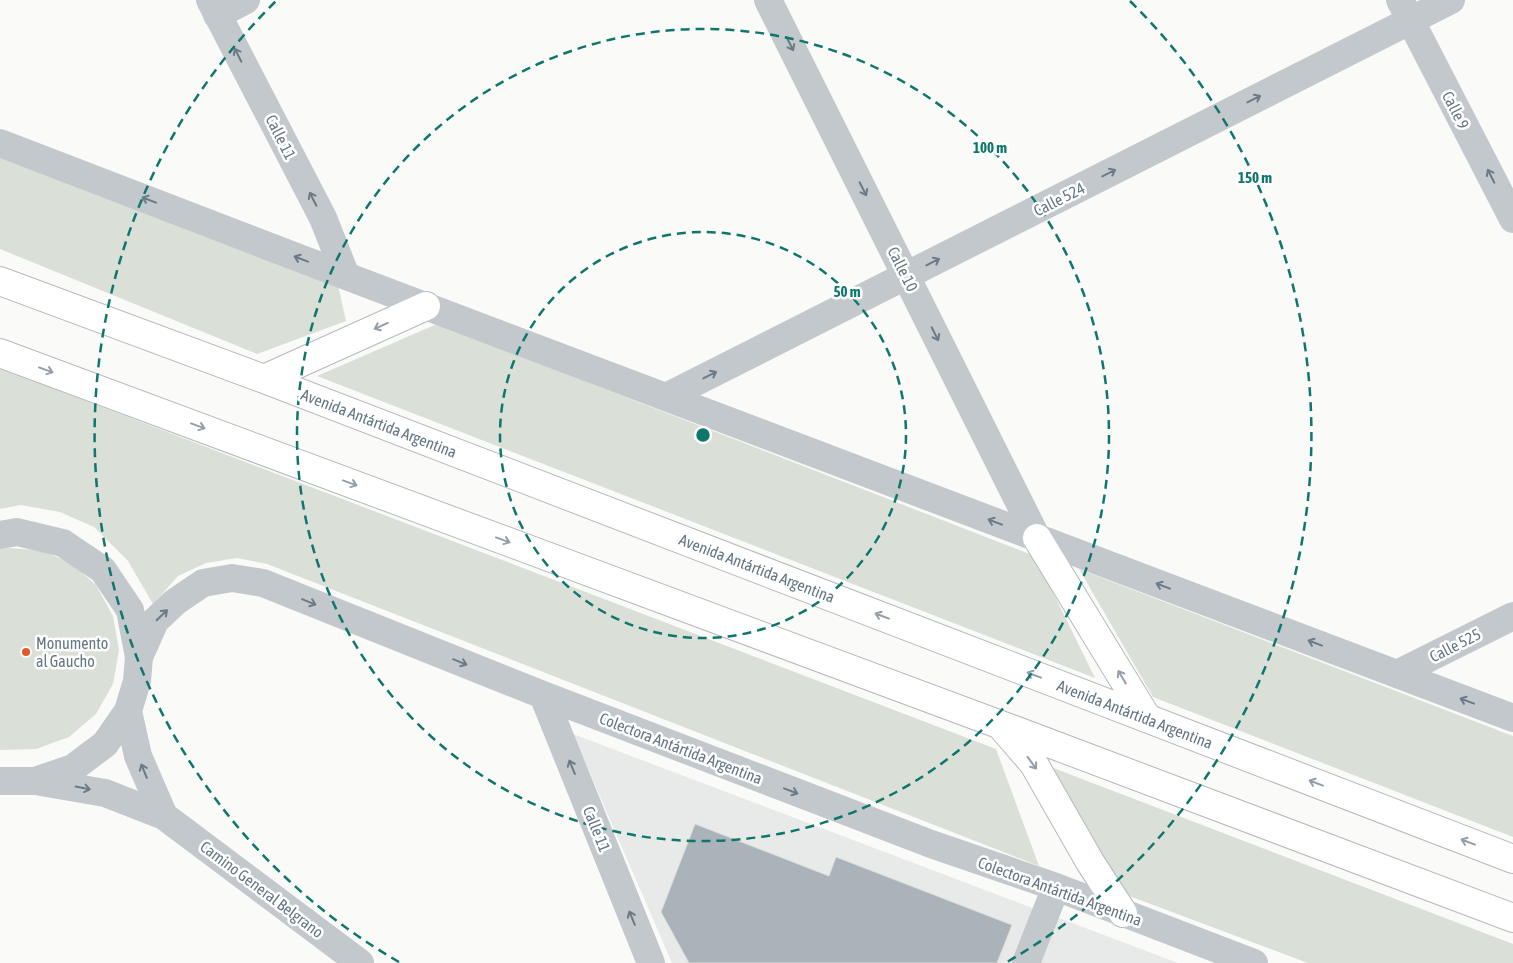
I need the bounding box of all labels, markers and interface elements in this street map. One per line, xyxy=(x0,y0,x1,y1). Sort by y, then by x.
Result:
one-way arrow xyxy=(785,36,795,51)
one-way arrow xyxy=(233,48,243,63)
street label: Calle 9 xyxy=(1439,88,1473,132)
one-way arrow xyxy=(1246,94,1261,104)
street label: Calle 11 xyxy=(262,112,300,162)
text: 100 m xyxy=(973,139,1007,156)
one-way arrow xyxy=(1101,168,1116,177)
one-way arrow xyxy=(1486,168,1496,183)
text: 150 m xyxy=(1238,169,1272,186)
street label: Calle 524 xyxy=(1030,178,1088,220)
one-way arrow xyxy=(859,181,868,196)
one-way arrow xyxy=(308,192,317,207)
one-way arrow xyxy=(142,195,157,204)
street label: Calle 10 xyxy=(884,244,922,294)
one-way arrow xyxy=(293,254,309,263)
one-way arrow xyxy=(925,257,940,266)
text: 50 m xyxy=(834,283,861,300)
one-way arrow xyxy=(374,322,389,332)
one-way arrow xyxy=(931,326,941,341)
one-way arrow xyxy=(37,366,53,375)
one-way arrow xyxy=(702,370,717,379)
street label: Avenida Antártida Argentina xyxy=(298,385,459,462)
one-way arrow xyxy=(190,422,205,431)
centre of rings xyxy=(694,426,712,444)
one-way arrow xyxy=(342,479,357,488)
one-way arrow xyxy=(988,517,1003,526)
street label: Avenida Antártida Argentina xyxy=(676,530,837,607)
one-way arrow xyxy=(494,536,510,545)
one-way arrow xyxy=(1156,581,1172,590)
one-way arrow xyxy=(301,598,316,607)
one-way arrow xyxy=(156,609,169,621)
one-way arrow xyxy=(875,611,890,621)
street label: Calle 525 xyxy=(1426,624,1484,666)
place label: Monumento al Gaucho xyxy=(36,634,108,670)
one-way arrow xyxy=(1308,638,1324,647)
marker: Monumento al Gaucho xyxy=(20,646,32,658)
one-way arrow xyxy=(452,658,467,667)
one-way arrow xyxy=(1026,670,1042,679)
one-way arrow xyxy=(1117,670,1127,684)
street label: Avenida Antártida Argentina xyxy=(1054,676,1215,753)
one-way arrow xyxy=(1460,695,1475,704)
street label: Colectora Antártida Argentina xyxy=(597,709,765,788)
one-way arrow xyxy=(1027,756,1037,770)
one-way arrow xyxy=(566,760,576,775)
one-way arrow xyxy=(139,764,148,779)
one-way arrow xyxy=(1309,778,1324,788)
one-way arrow xyxy=(75,784,91,794)
one-way arrow xyxy=(783,786,798,796)
street label: Calle 11 xyxy=(580,804,614,854)
street label: Camino General Belgrano xyxy=(196,837,327,942)
one-way arrow xyxy=(1460,837,1476,846)
street label: Colectora Antártida Argentina xyxy=(975,853,1144,930)
one-way arrow xyxy=(627,911,637,926)

